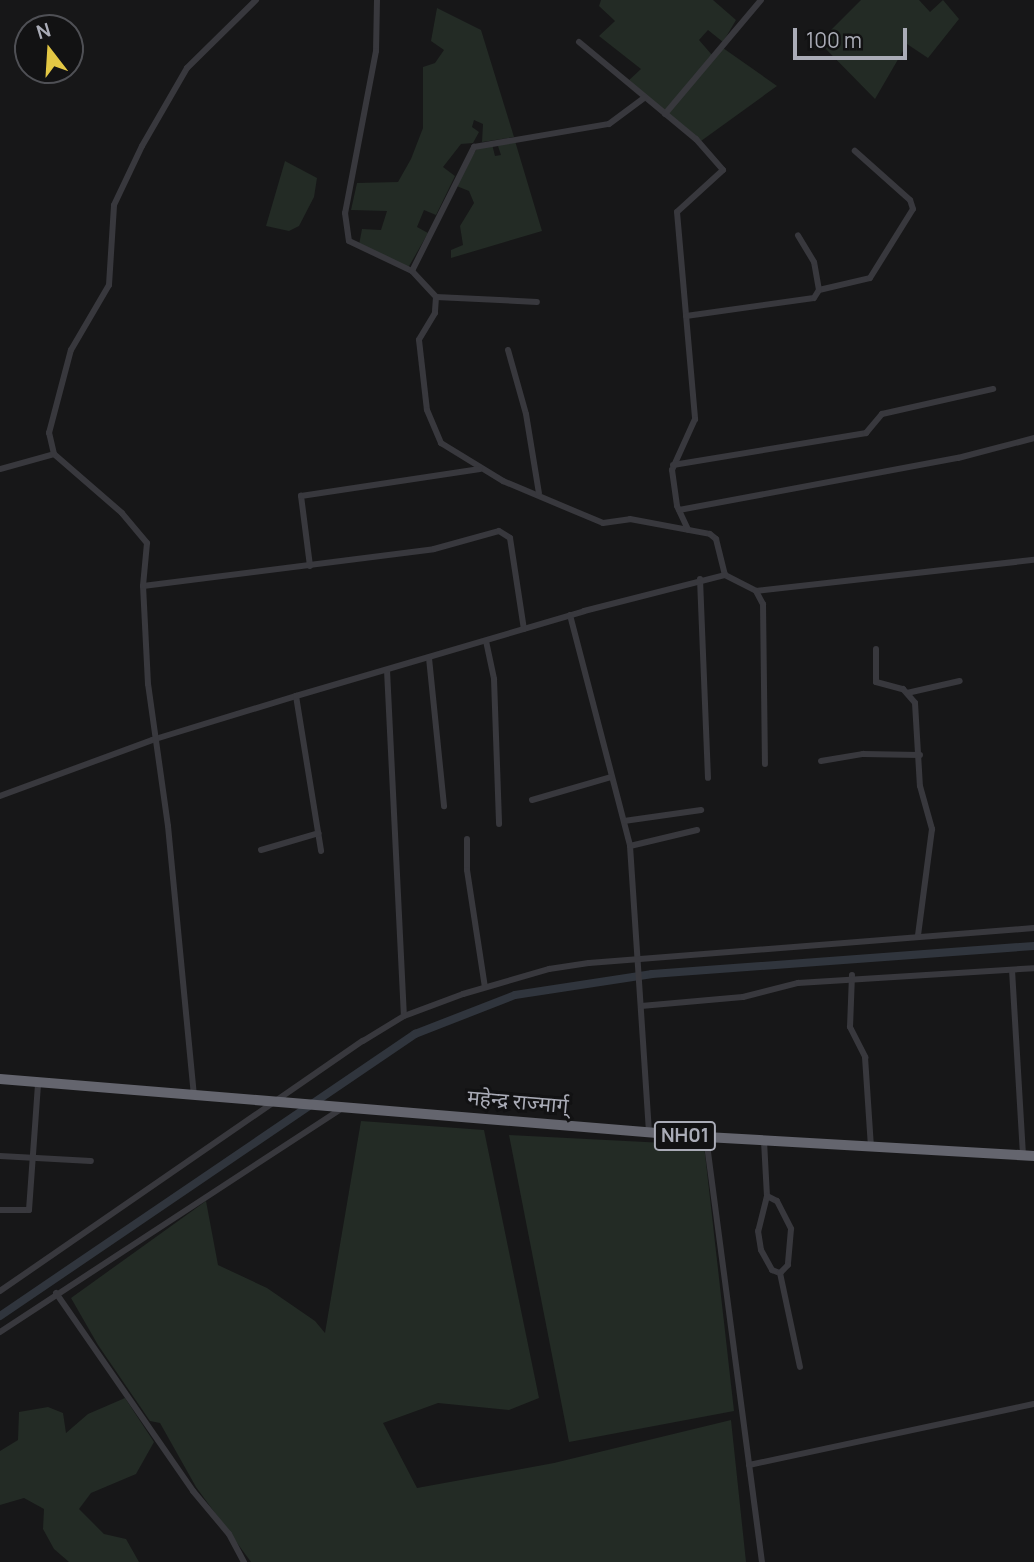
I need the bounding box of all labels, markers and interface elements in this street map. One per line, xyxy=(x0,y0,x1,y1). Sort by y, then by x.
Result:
north arrow xyxy=(14,14,84,84)
scale bar xyxy=(796,14,910,58)
text: N xyxy=(33,16,54,45)
text: 100 m xyxy=(806,26,862,54)
street label: महेन्द्र राज्मार्ग् xyxy=(466,1084,570,1118)
road number: NH01 xyxy=(654,1120,716,1152)

